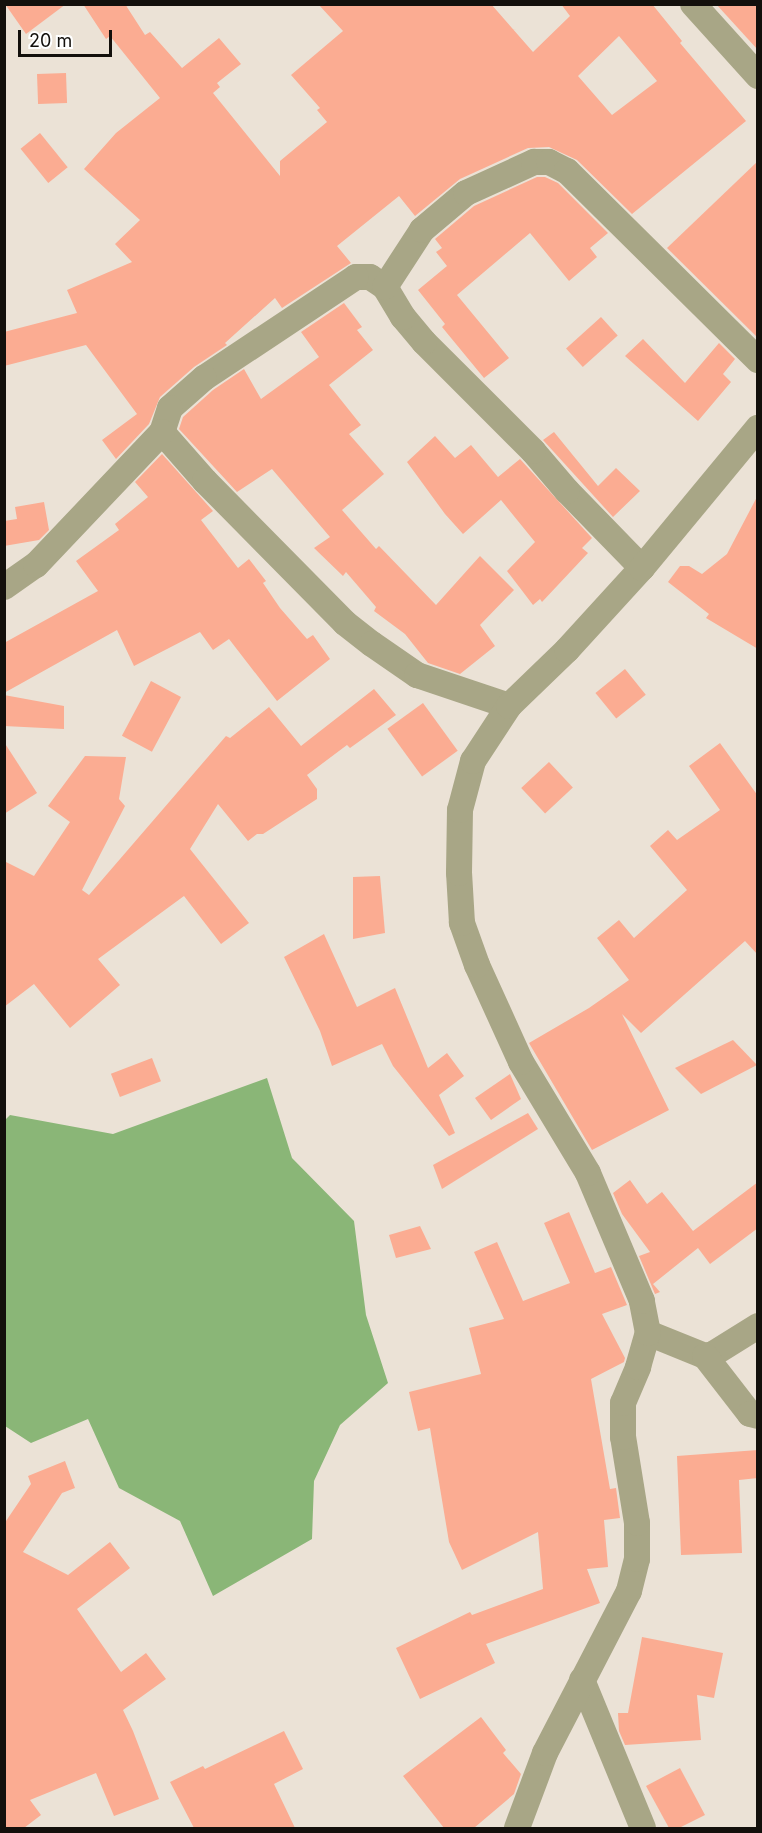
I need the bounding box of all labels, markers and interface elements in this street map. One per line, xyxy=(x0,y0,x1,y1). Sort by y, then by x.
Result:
scale bar xyxy=(21,18,116,56)
text: 20 m xyxy=(29,30,72,51)

